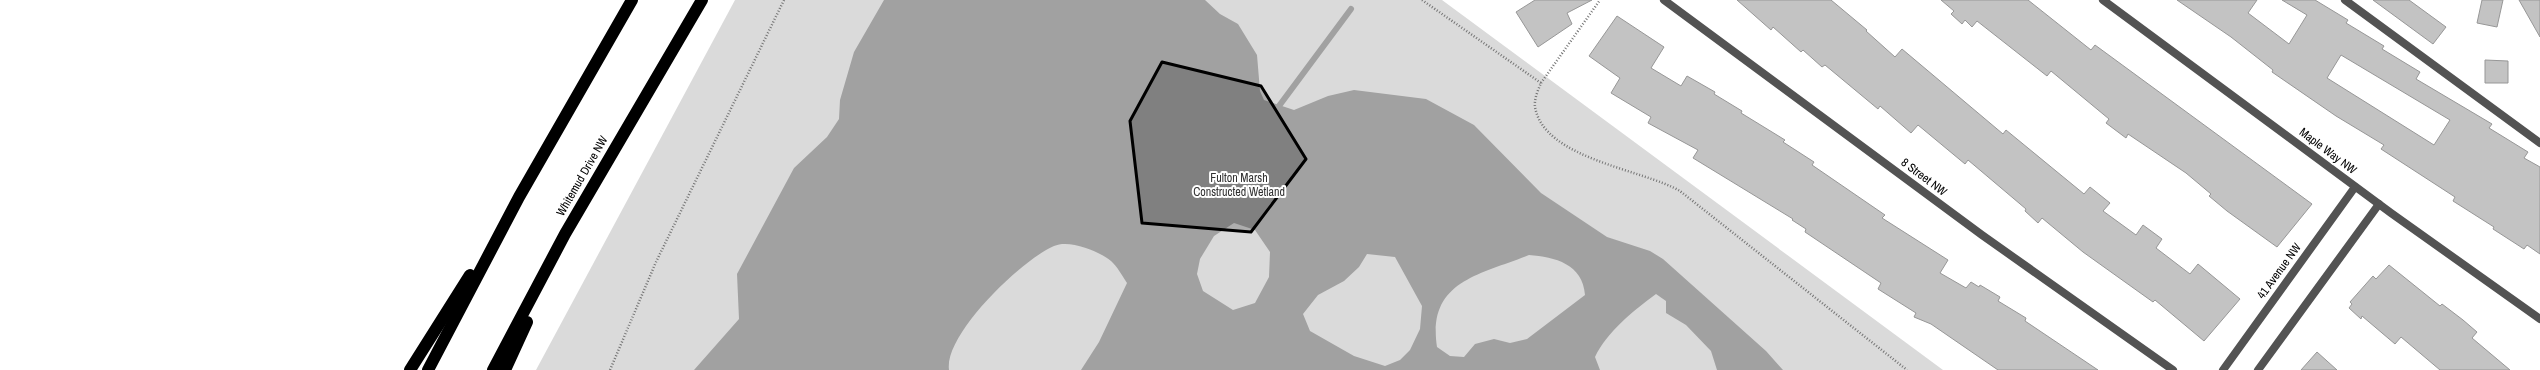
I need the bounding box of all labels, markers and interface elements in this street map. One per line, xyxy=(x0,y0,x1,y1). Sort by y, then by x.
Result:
street label: Maple Way NW xyxy=(2296,124,2361,178)
street label: Whitemud Drive NW xyxy=(553,132,612,219)
street label: 8 Street NW xyxy=(1898,154,1951,200)
park label: Fulton Marsh Constructed Wetland xyxy=(1193,170,1285,200)
street label: 41 Avenue NW xyxy=(2253,239,2305,302)

